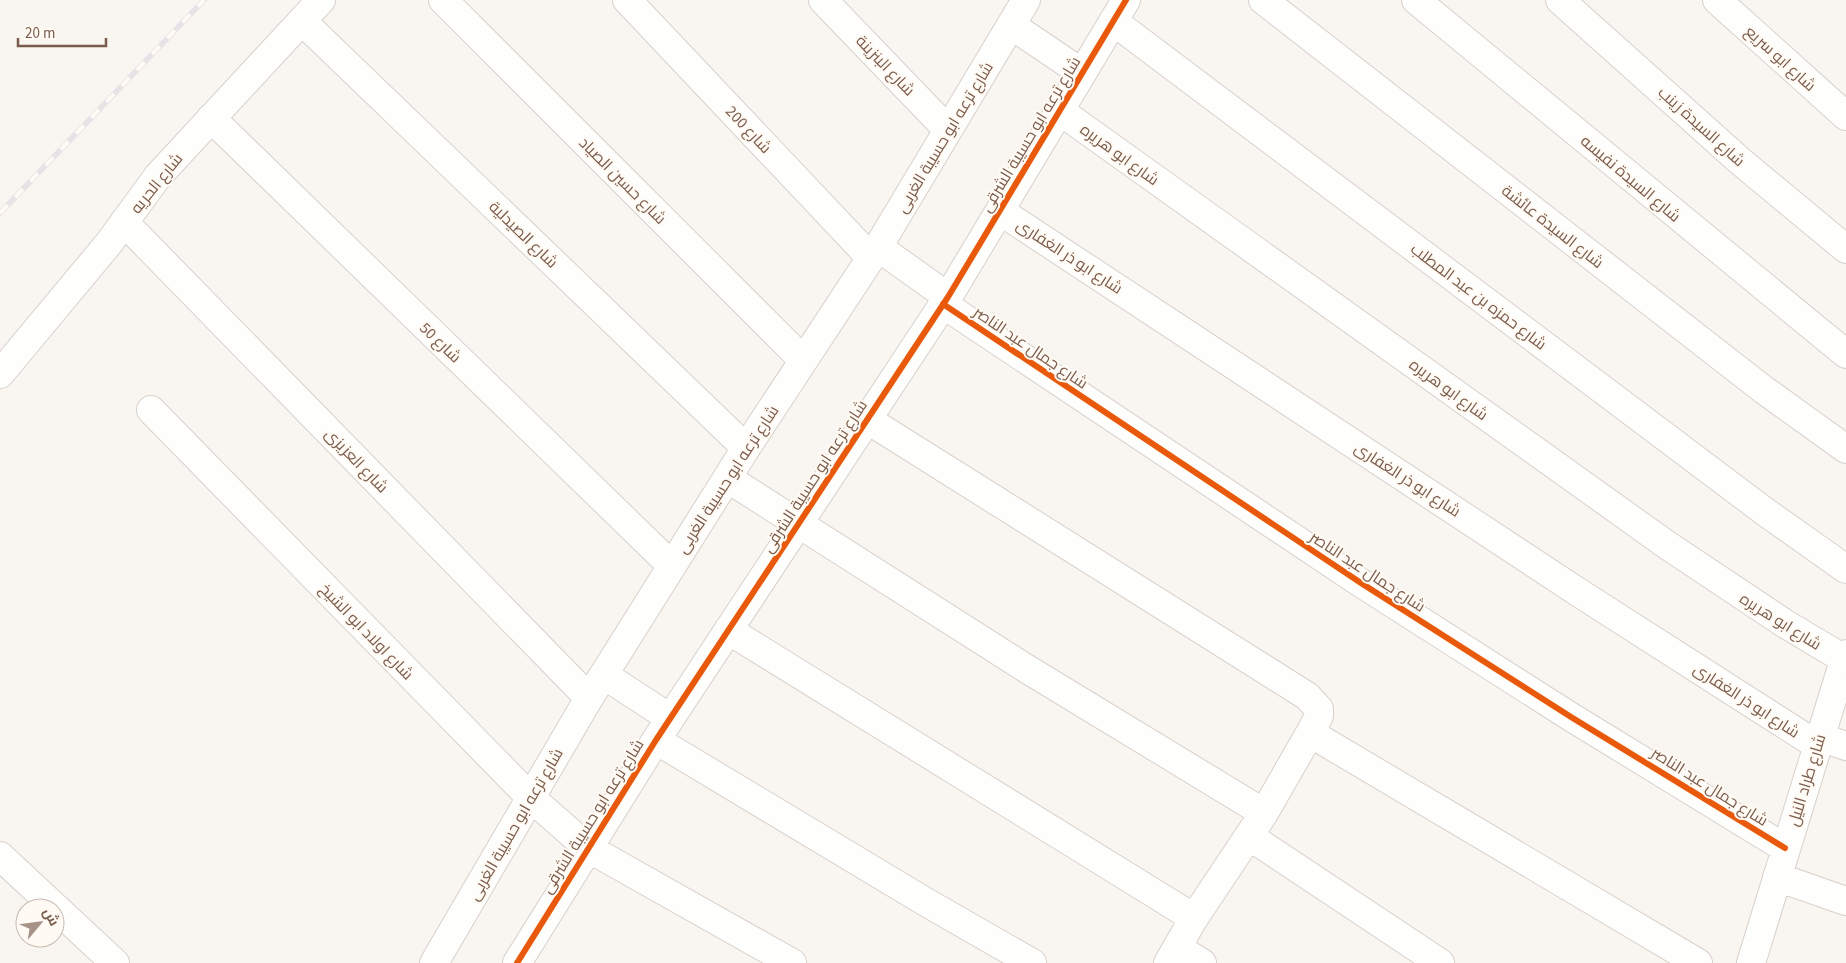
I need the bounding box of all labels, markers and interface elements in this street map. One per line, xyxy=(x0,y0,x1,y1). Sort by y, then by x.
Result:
scale bar xyxy=(18,15,105,47)
street label: شارع ابو سريع xyxy=(1740,21,1821,97)
text: 20 m xyxy=(25,23,55,44)
street label: شارع البنزينة xyxy=(851,30,920,101)
street label: شارع ترعه ابو حسيبة الشرقى xyxy=(975,52,1086,217)
street label: شارع ترعه ابو حسيبة الغربى xyxy=(891,58,999,217)
street label: شارع السيدة زينب xyxy=(1653,82,1750,172)
street label: شارع 200 xyxy=(720,101,776,158)
street label: شارع ابو هريره xyxy=(1076,119,1163,191)
street label: شارع السيدة نفيسه xyxy=(1576,130,1685,227)
street label: شارع حسين الصياد xyxy=(574,132,671,229)
street label: شارع الحريه xyxy=(126,149,188,219)
street label: شارع السيدة عائشة xyxy=(1497,180,1608,274)
street label: شارع الصيدلية xyxy=(484,196,563,273)
street label: شارع ابو ذر الغفارى xyxy=(1012,214,1127,299)
street label: شارع حمزه بن عبد المطلب xyxy=(1406,238,1551,355)
street label: شارع جمال عبد الناصر xyxy=(968,301,1092,394)
street label: شارع 50 xyxy=(415,317,466,368)
street label: شارع ابو هريره xyxy=(1405,354,1492,426)
street label: شارع ترعه ابو حسيبة الشرقى xyxy=(757,396,873,557)
street label: شارع ترعه ابو حسيبة الغربى xyxy=(672,401,784,558)
street label: شارع العزيزى xyxy=(320,423,393,498)
street label: شارع ابو ذر الغفارى xyxy=(1350,437,1465,522)
street label: شارع جمال عبد الناصر xyxy=(1304,526,1430,618)
street label: شارع اولاد ابو الشيخ xyxy=(314,578,418,685)
street label: شارع ابو هريره xyxy=(1735,588,1826,656)
street label: شارع ابو ذر الغفارى xyxy=(1689,658,1804,743)
street label: شارع طراد النيل xyxy=(1782,731,1831,829)
street label: شارع ترعه ابو حسيبة الشرقى xyxy=(536,735,649,898)
street label: شارع جمال عبد الناصر xyxy=(1646,742,1772,832)
street label: شارع ترعه ابو حسيبة الغربى xyxy=(463,744,569,905)
north arrow xyxy=(15,898,65,948)
text: ش xyxy=(37,904,64,930)

